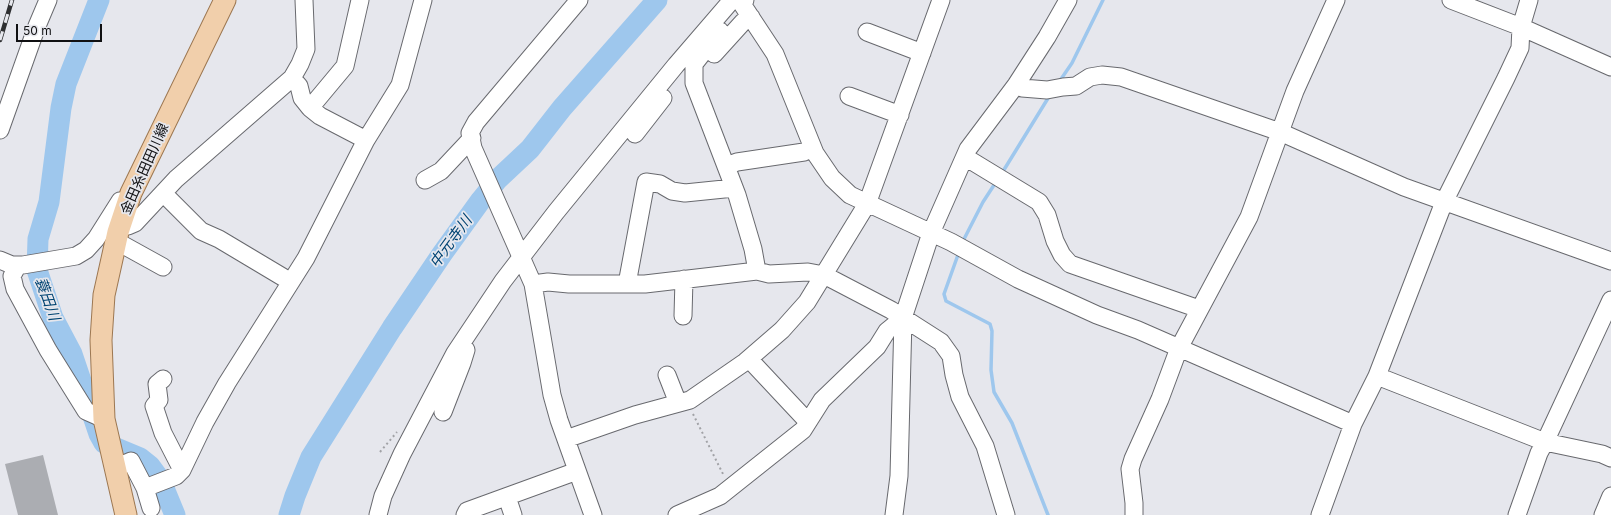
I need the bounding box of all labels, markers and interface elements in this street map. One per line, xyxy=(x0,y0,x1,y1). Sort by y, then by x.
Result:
scale bar xyxy=(18,16,104,42)
text: 50 m xyxy=(23,23,52,38)
street label: 金田糸田田川線 xyxy=(117,121,173,217)
water label: 中元寺川 xyxy=(426,212,476,272)
water label: 蓑田川 xyxy=(31,275,63,323)

